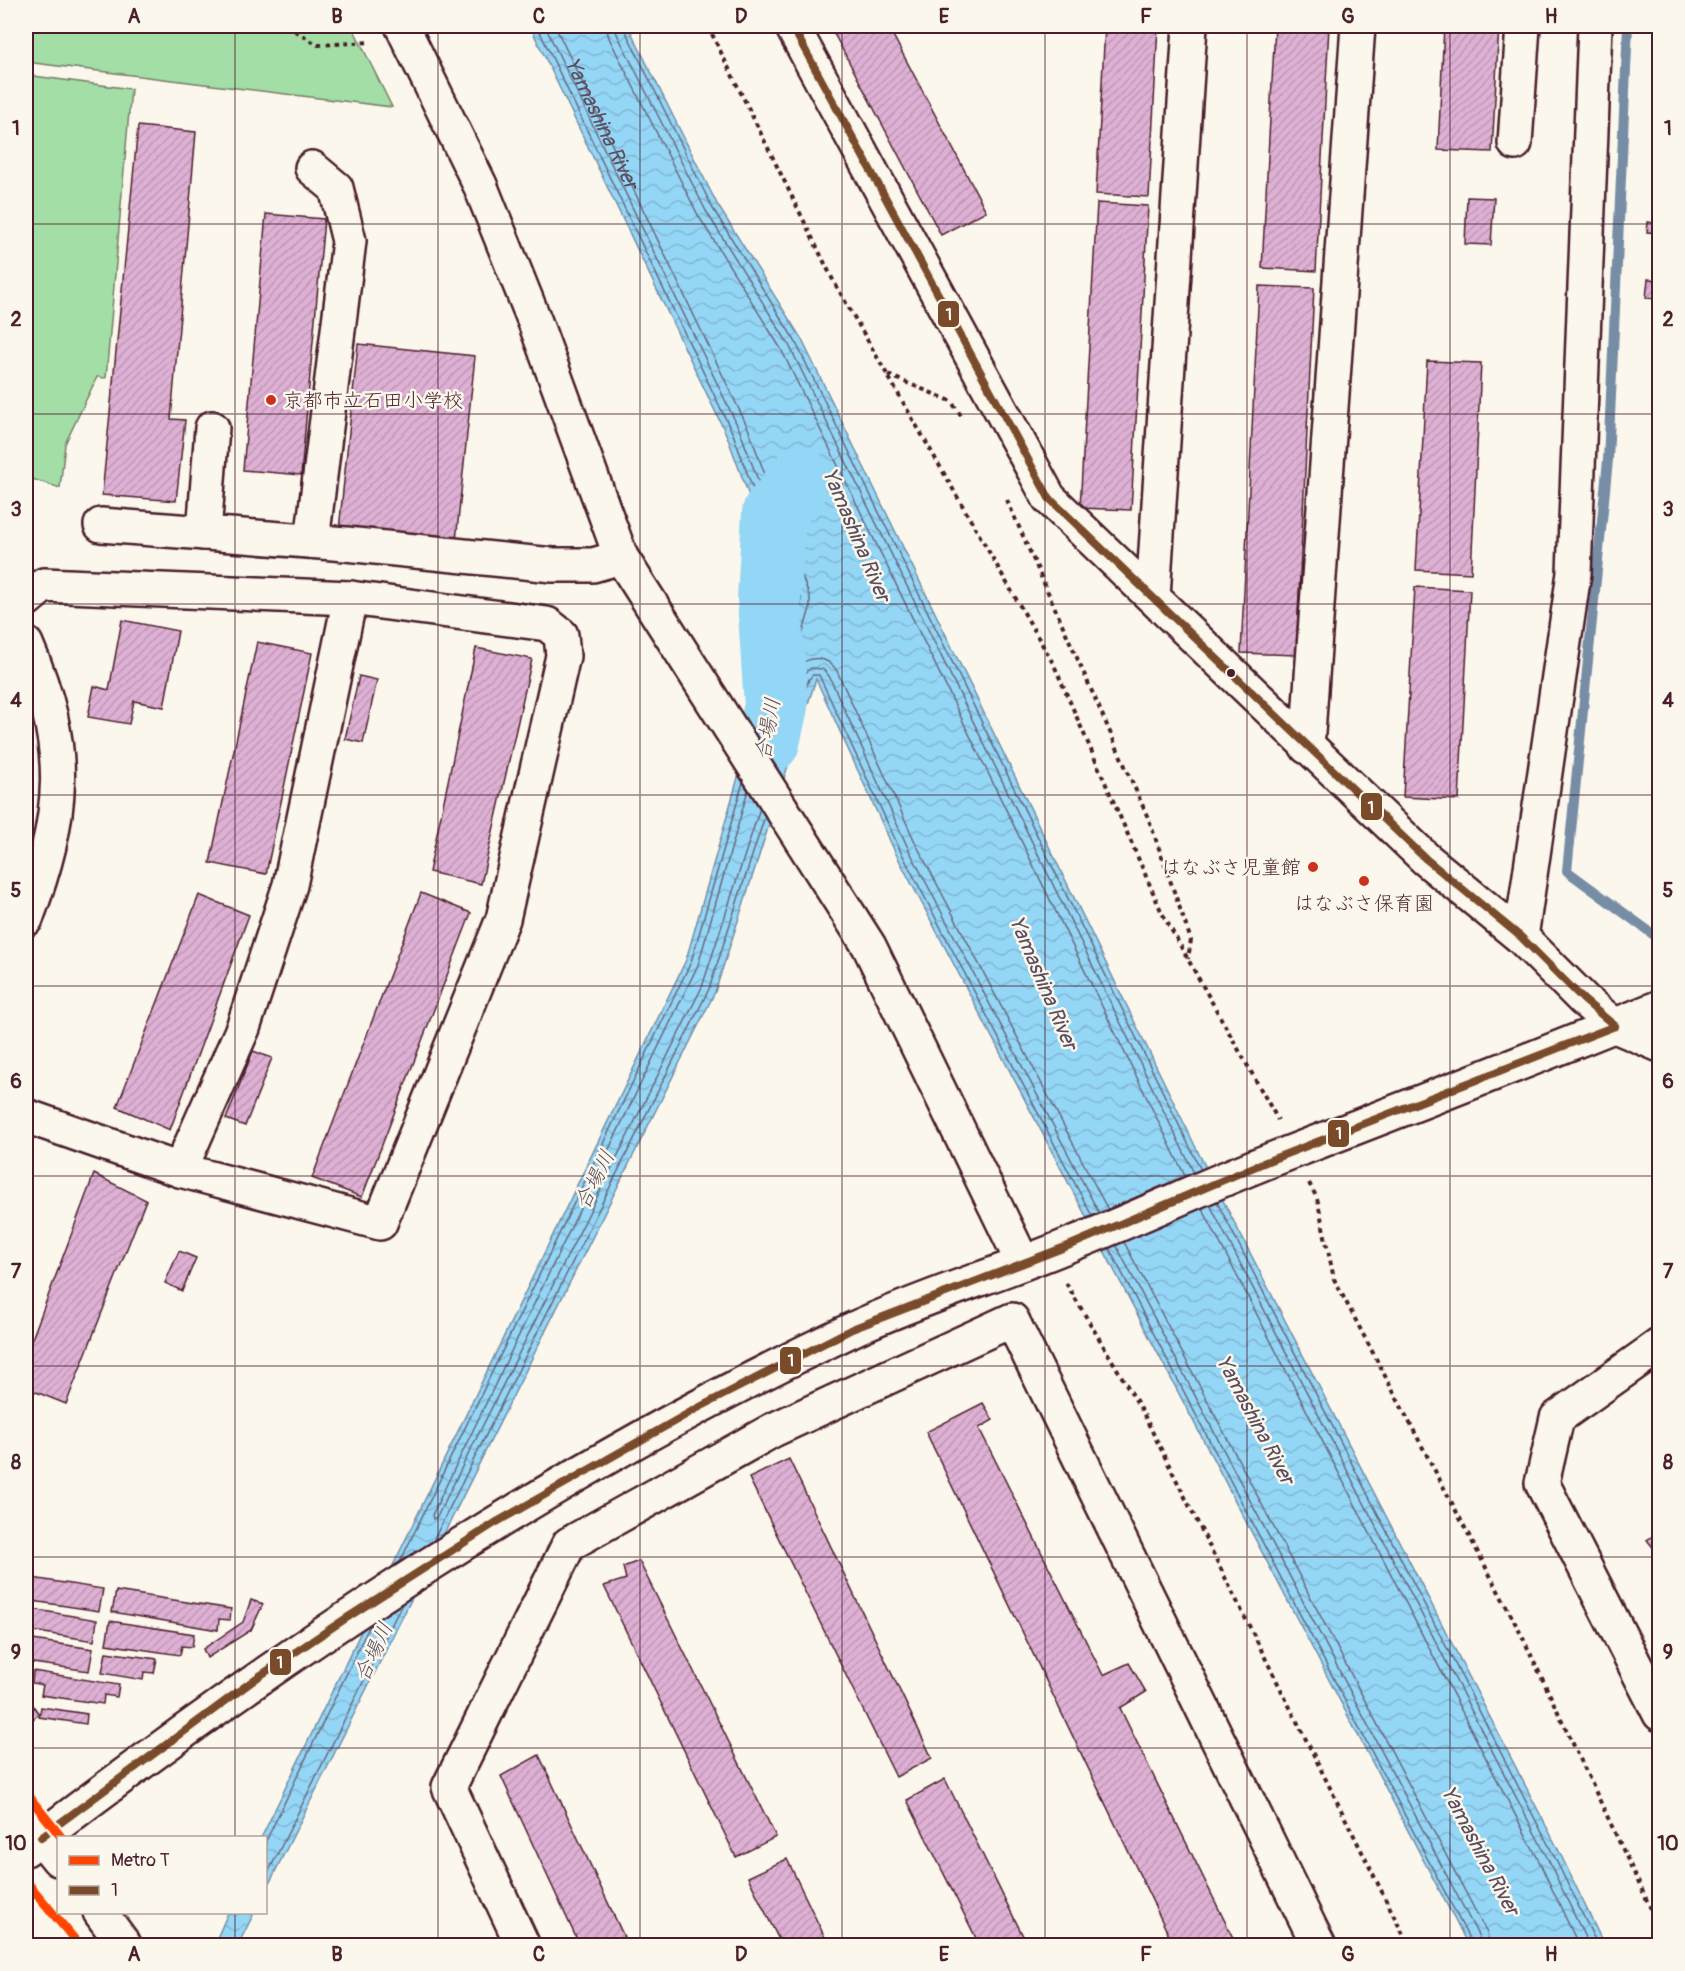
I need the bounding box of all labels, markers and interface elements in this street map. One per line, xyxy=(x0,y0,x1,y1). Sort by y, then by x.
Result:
text: A xyxy=(128,4,141,29)
text: B xyxy=(331,4,343,29)
text: C xyxy=(533,4,545,29)
text: D xyxy=(735,4,748,29)
text: E xyxy=(939,4,950,29)
text: F xyxy=(1140,4,1152,29)
text: G xyxy=(1341,4,1355,29)
text: H xyxy=(1545,4,1558,29)
water label: Yamashina River xyxy=(559,53,646,196)
text: 1 xyxy=(12,116,20,141)
text: 1 xyxy=(1664,116,1672,141)
line badge: 1 xyxy=(937,300,960,328)
text: 1 xyxy=(946,305,952,325)
text: 2 xyxy=(10,307,22,332)
text: 2 xyxy=(1662,307,1674,332)
place label: 京都市立石田小学校 xyxy=(283,388,463,413)
marker: 京都市立石田小学校 xyxy=(264,393,278,407)
water label: Yamashina River xyxy=(816,464,897,608)
text: 3 xyxy=(10,497,22,522)
text: 3 xyxy=(1662,497,1674,522)
unlabelled marker xyxy=(1225,667,1237,679)
text: 4 xyxy=(10,688,22,713)
text: 4 xyxy=(1662,688,1674,713)
water label: 合場川 xyxy=(749,696,787,762)
line badge: 1 xyxy=(1360,792,1383,821)
text: 1 xyxy=(1368,798,1374,818)
place label: はなぶさ児童館 xyxy=(1161,855,1301,880)
marker: はなぶさ児童館 xyxy=(1306,860,1320,874)
marker: はなぶさ保育園 xyxy=(1357,874,1371,888)
text: 5 xyxy=(11,878,22,903)
text: 5 xyxy=(1663,878,1674,903)
place label: はなぶさ保育園 xyxy=(1294,891,1434,916)
water label: Yamashina River xyxy=(1003,912,1084,1056)
text: 6 xyxy=(10,1069,22,1094)
text: 6 xyxy=(1662,1069,1674,1094)
line badge: 1 xyxy=(1327,1119,1350,1148)
text: 1 xyxy=(1336,1124,1342,1144)
water label: 合場川 xyxy=(569,1146,621,1214)
text: 7 xyxy=(11,1259,22,1284)
text: 7 xyxy=(1663,1259,1674,1284)
line badge: 1 xyxy=(779,1346,802,1375)
text: 1 xyxy=(788,1351,794,1371)
water label: Yamashina River xyxy=(1210,1351,1302,1491)
text: 8 xyxy=(11,1450,21,1475)
text: 8 xyxy=(1663,1450,1673,1475)
water label: 合場川 xyxy=(348,1618,400,1686)
text: 9 xyxy=(11,1640,21,1665)
text: 9 xyxy=(1663,1640,1673,1665)
line badge: 1 xyxy=(269,1648,292,1676)
text: 1 xyxy=(277,1653,283,1673)
water label: Yamashina River xyxy=(1435,1782,1527,1922)
text: 10 xyxy=(5,1831,27,1856)
text: 10 xyxy=(1657,1831,1679,1856)
legend xyxy=(57,1836,267,1914)
text: Metro T xyxy=(111,1849,170,1872)
text: 1 xyxy=(111,1879,118,1902)
text: A xyxy=(128,1942,141,1967)
text: B xyxy=(331,1942,343,1967)
text: C xyxy=(533,1942,545,1967)
text: D xyxy=(735,1942,748,1967)
text: E xyxy=(939,1942,950,1967)
text: F xyxy=(1140,1942,1152,1967)
text: G xyxy=(1341,1942,1355,1967)
text: H xyxy=(1545,1942,1558,1967)

